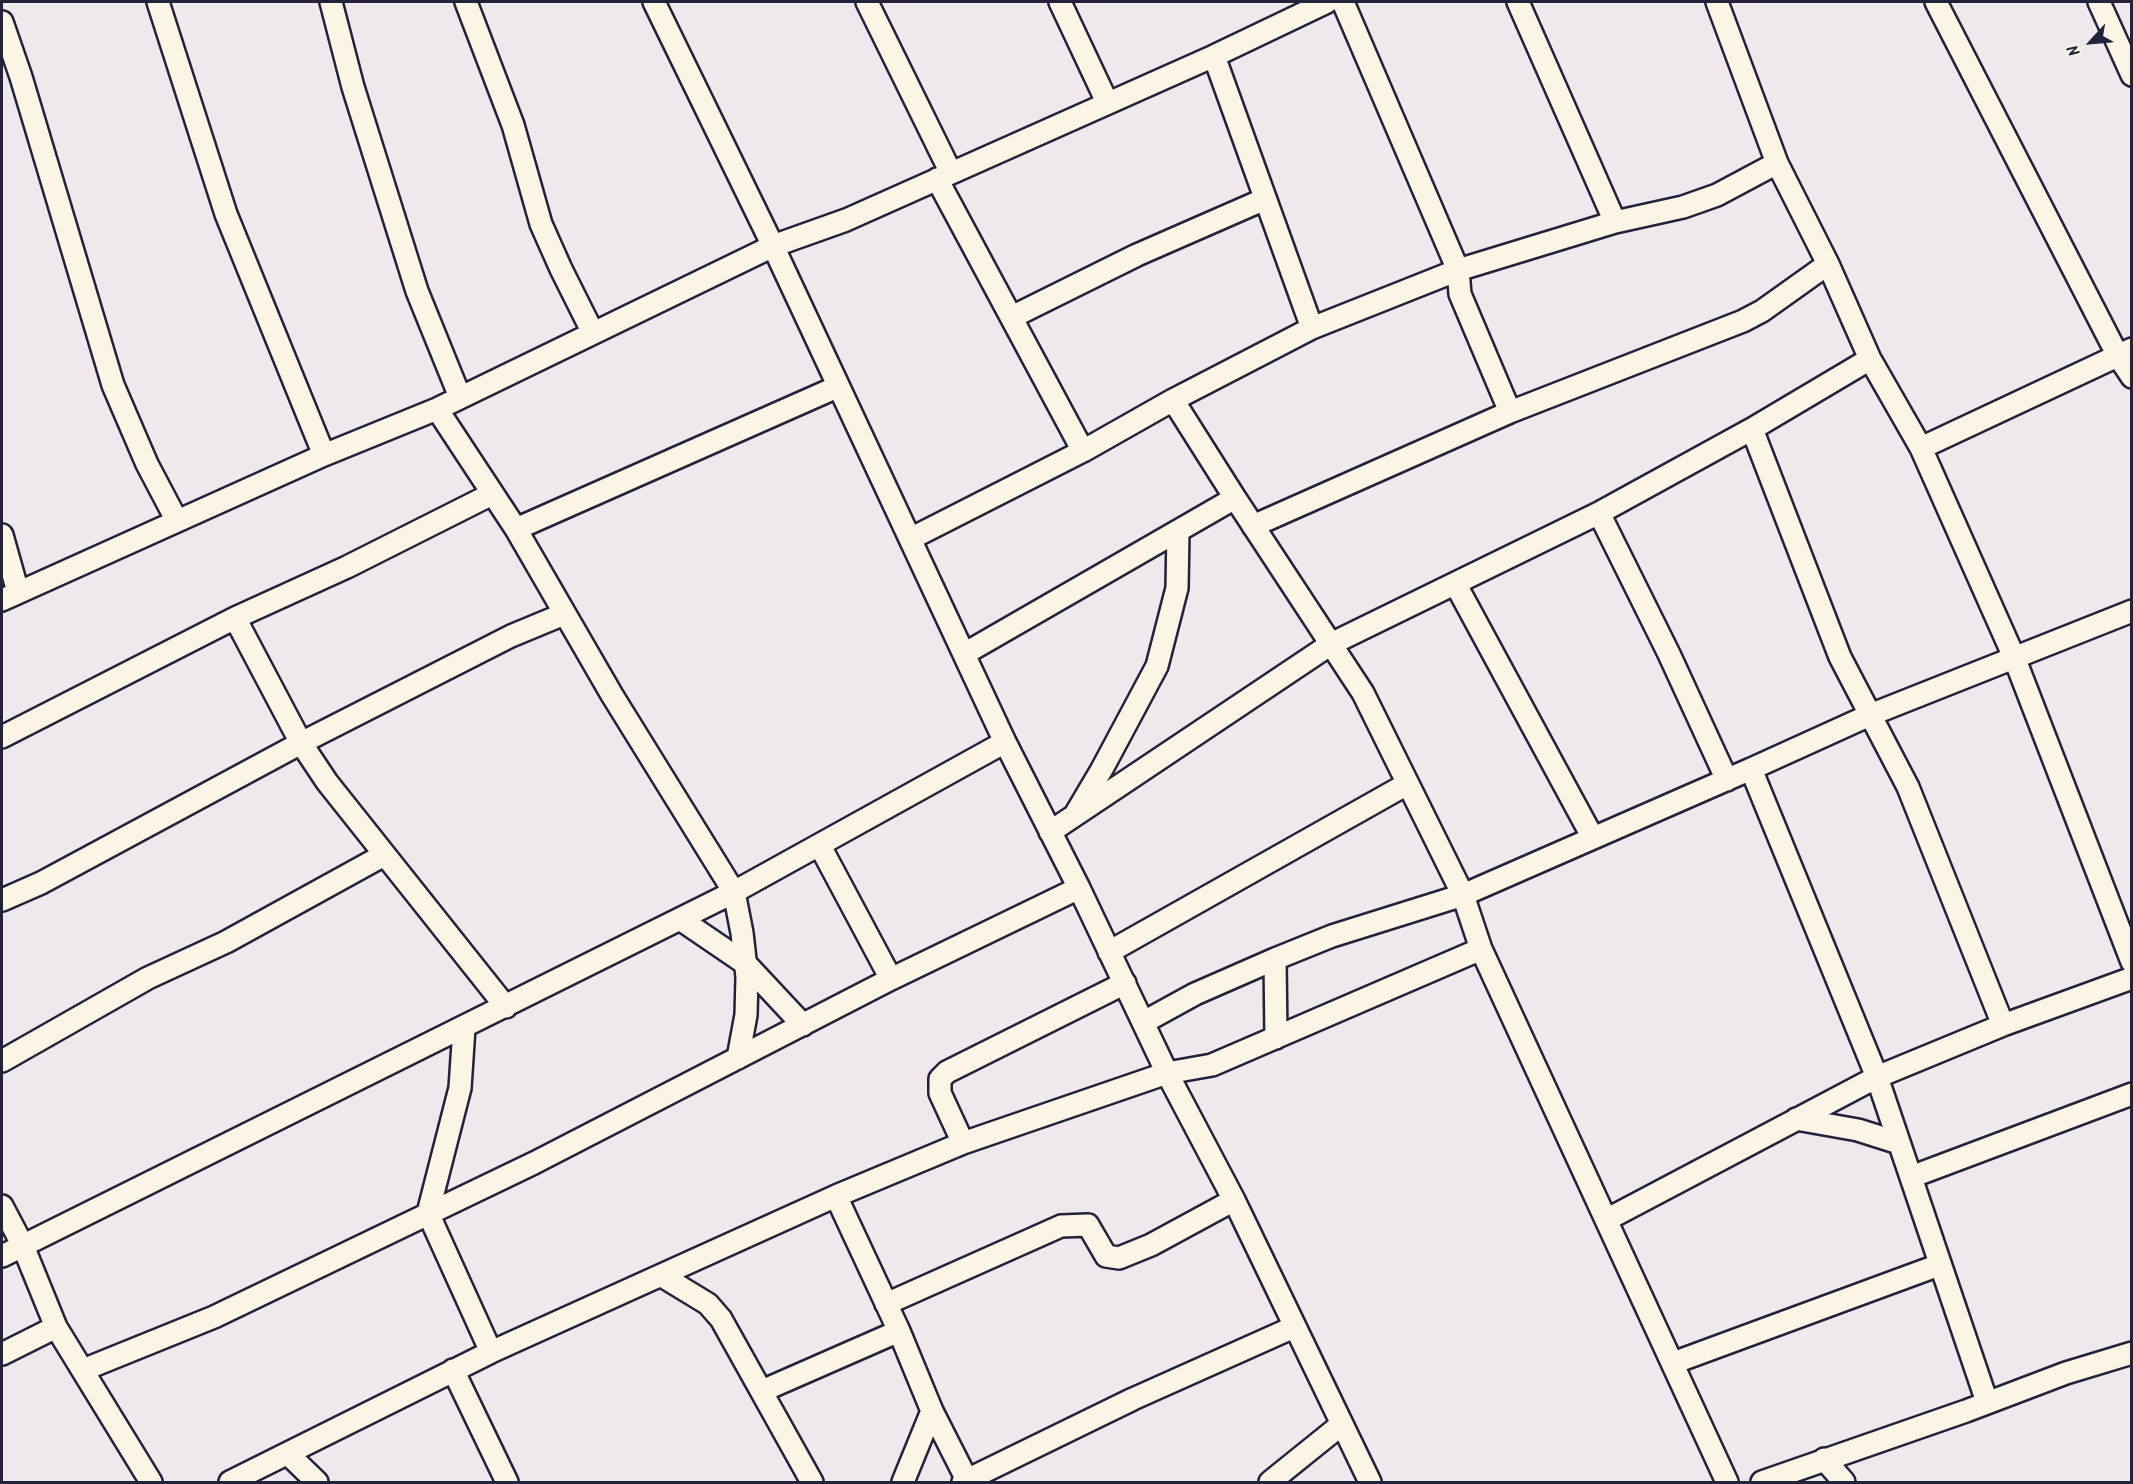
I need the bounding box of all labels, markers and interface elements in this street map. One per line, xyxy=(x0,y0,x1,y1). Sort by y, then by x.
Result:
north arrow xyxy=(2061,12,2121,72)
text: N xyxy=(2061,40,2088,60)

